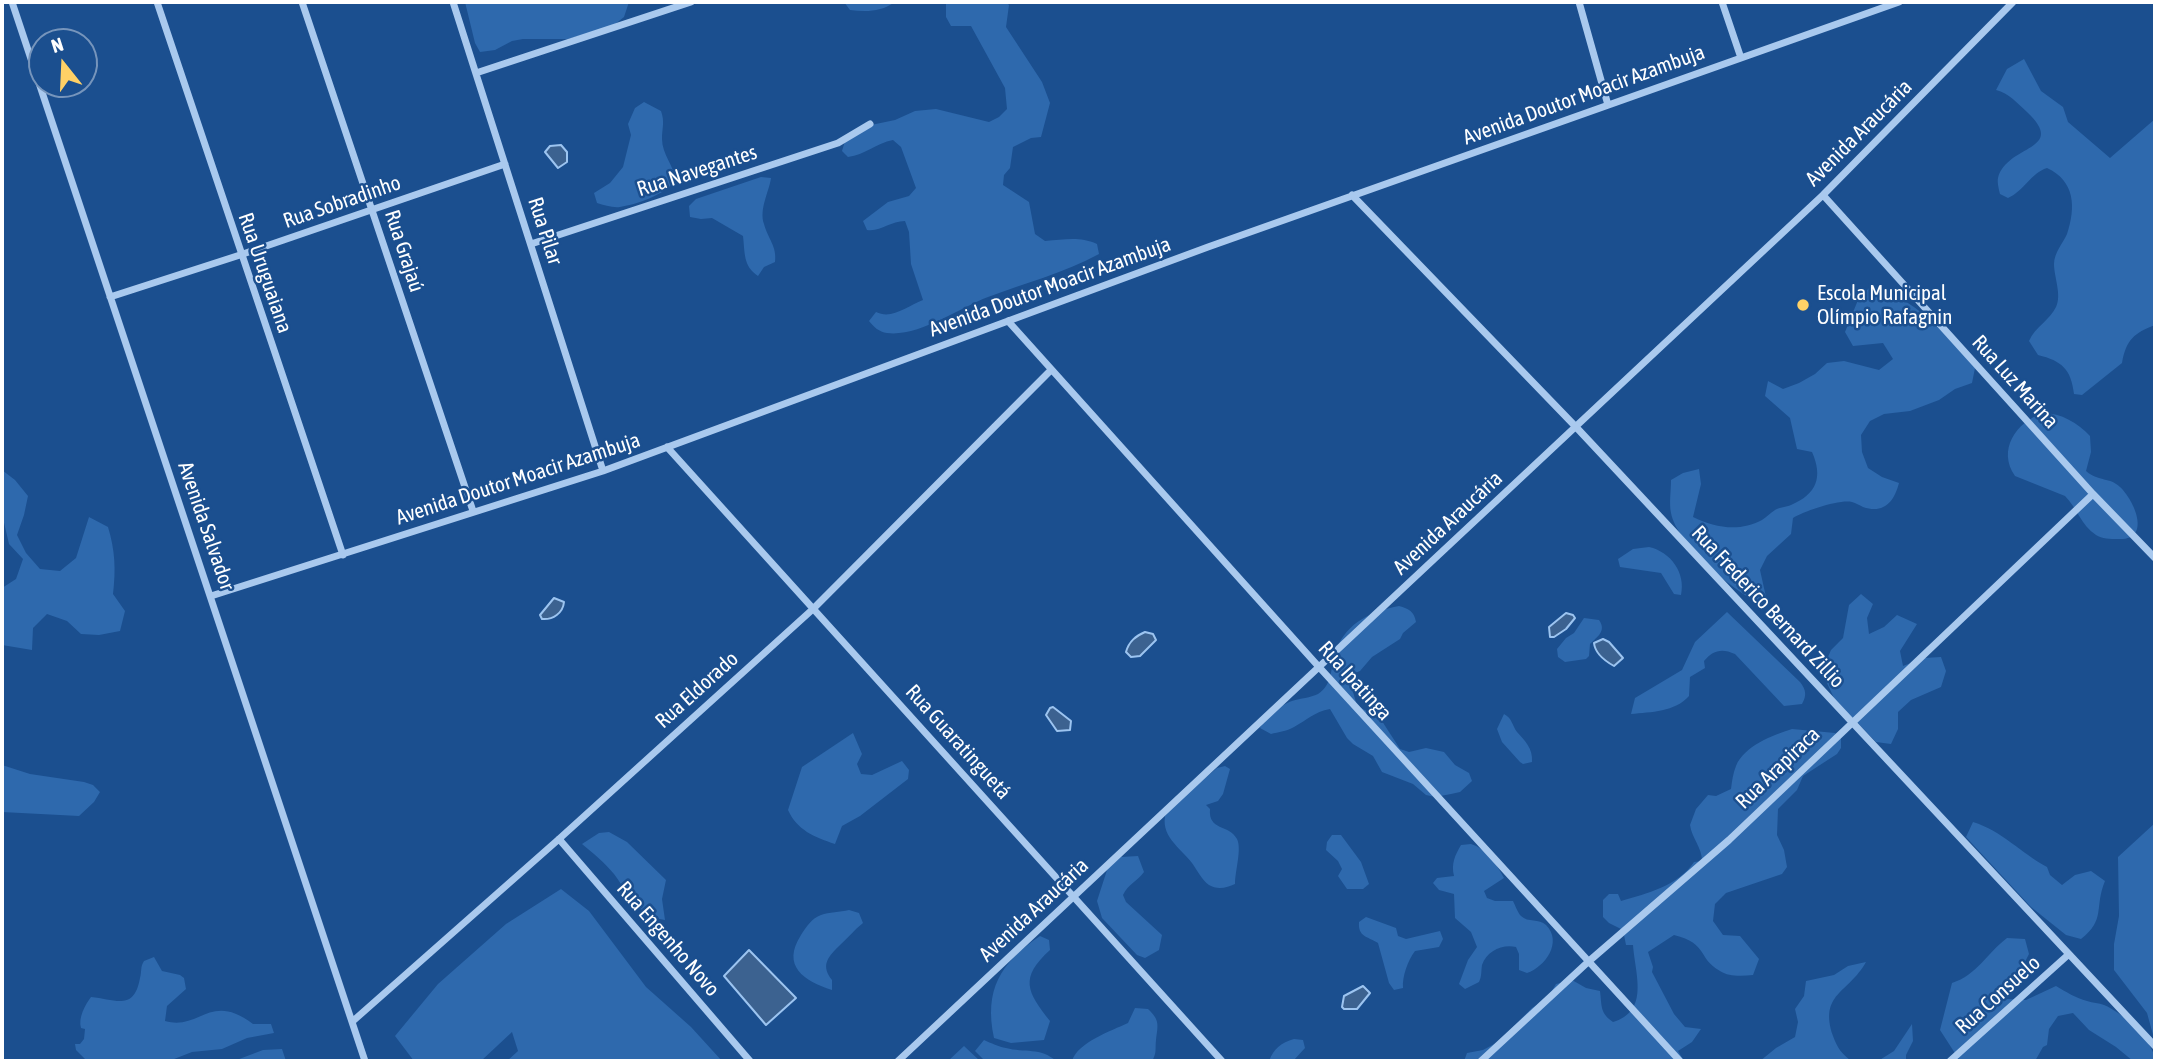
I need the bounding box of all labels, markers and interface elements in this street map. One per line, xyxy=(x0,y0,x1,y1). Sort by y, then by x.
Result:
north arrow xyxy=(28,28,98,98)
text: N xyxy=(48,33,66,57)
street label: Avenida Doutor Moacir Azambuja xyxy=(1460,40,1708,150)
street label: Avenida Araucária xyxy=(1801,75,1917,191)
street label: Rua Navegantes xyxy=(634,140,760,202)
street label: Rua Sobradinho xyxy=(280,170,404,234)
street label: Rua Pilar xyxy=(522,194,568,268)
street label: Rua Grajaú xyxy=(379,207,429,295)
street label: Rua Uruguaiana xyxy=(233,210,297,336)
street label: Avenida Doutor Moacir Azambuja xyxy=(926,232,1174,342)
place label: Escola Municipal Olímpio Rafagnin xyxy=(1817,280,1952,330)
marker: Escola Municipal Olímpio Rafagnin xyxy=(1795,297,1811,313)
street label: Rua Luz Marina xyxy=(1967,330,2063,434)
street label: Avenida Doutor Moacir Azambuja xyxy=(393,428,643,530)
street label: Avenida Salvador xyxy=(172,459,240,593)
street label: Avenida Araucária xyxy=(1388,466,1508,580)
street label: Rua Frederico Bernard Zillio xyxy=(1686,521,1850,693)
street label: Rua Ipatinga xyxy=(1313,636,1397,726)
street label: Rua Eldorado xyxy=(650,646,744,734)
street label: Rua Guaratinguetá xyxy=(900,680,1016,804)
street label: Rua Arapiraca xyxy=(1731,722,1825,814)
street label: Avenida Araucária xyxy=(974,853,1094,967)
street label: Rua Engenho Novo xyxy=(611,876,725,1002)
street label: Rua Consuelo xyxy=(1951,950,2045,1040)

